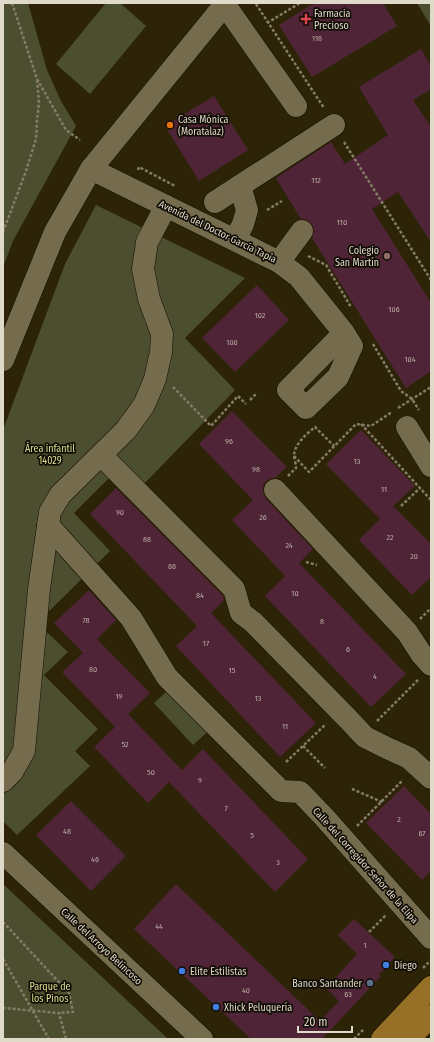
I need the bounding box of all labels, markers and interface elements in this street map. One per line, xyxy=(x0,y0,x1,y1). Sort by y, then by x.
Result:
place label: Farmacia Precioso xyxy=(314,8,351,32)
marker: Farmacia Precioso xyxy=(301,14,311,24)
house number: 118 xyxy=(312,34,322,43)
place label: Casa Mónica (Moratalaz) xyxy=(178,114,229,138)
marker: Casa Mónica (Moratalaz) xyxy=(165,120,175,130)
house number: 112 xyxy=(311,176,321,185)
street label: Avenida del Doctor García Tapia xyxy=(157,197,279,266)
house number: 110 xyxy=(337,218,347,227)
place label: Colegio San Martín xyxy=(335,245,379,269)
marker: Colegio San Martín xyxy=(382,251,392,261)
house number: 106 xyxy=(388,305,400,314)
house number: 102 xyxy=(255,311,266,320)
house number: 100 xyxy=(226,338,238,347)
house number: 104 xyxy=(404,355,416,364)
house number: 96 xyxy=(225,437,233,446)
park label: Área infantil 14029 xyxy=(25,441,75,467)
house number: 13 xyxy=(354,457,361,466)
house number: 98 xyxy=(252,465,260,474)
house number: 11 xyxy=(381,485,387,494)
house number: 90 xyxy=(116,508,124,517)
house number: 26 xyxy=(259,513,267,522)
house number: 22 xyxy=(386,533,394,542)
house number: 88 xyxy=(143,535,151,544)
house number: 24 xyxy=(285,541,293,550)
house number: 20 xyxy=(410,552,418,561)
house number: 86 xyxy=(168,562,176,571)
house number: 10 xyxy=(291,589,299,598)
house number: 84 xyxy=(196,591,204,600)
house number: 78 xyxy=(82,616,90,625)
house number: 8 xyxy=(320,617,324,626)
house number: 17 xyxy=(203,639,210,648)
house number: 6 xyxy=(346,645,350,654)
house number: 80 xyxy=(89,665,97,674)
house number: 15 xyxy=(229,666,236,675)
house number: 4 xyxy=(373,672,377,681)
house number: 19 xyxy=(115,692,123,701)
house number: 13 xyxy=(255,694,262,703)
house number: 11 xyxy=(282,722,288,731)
house number: 52 xyxy=(121,740,129,749)
house number: 50 xyxy=(147,768,155,777)
house number: 9 xyxy=(198,776,202,785)
house number: 7 xyxy=(224,804,228,813)
street label: Calle del Corregidor Señor de la Elipa xyxy=(310,805,421,926)
house number: 2 xyxy=(397,815,401,824)
house number: 48 xyxy=(63,827,71,836)
house number: 67 xyxy=(418,829,426,838)
house number: 5 xyxy=(250,831,254,840)
house number: 46 xyxy=(91,855,99,864)
house number: 3 xyxy=(276,858,280,867)
street label: Calle del Arroyo Belincoso xyxy=(58,906,144,987)
house number: 44 xyxy=(155,922,163,931)
house number: 1 xyxy=(363,941,367,950)
marker: Diego xyxy=(381,960,391,970)
place label: Diego xyxy=(394,960,417,972)
marker: Elite Estilistas xyxy=(177,966,187,976)
place label: Elite Estilistas xyxy=(190,966,247,978)
place label: Banco Santander xyxy=(292,978,362,990)
marker: Banco Santander xyxy=(365,978,375,988)
park label: Parque de los Pinos xyxy=(30,981,71,1005)
house number: 40 xyxy=(242,986,250,995)
house number: 63 xyxy=(344,990,352,999)
place label: Xhick Peluquería xyxy=(224,1001,292,1014)
marker: Xhick Peluquería xyxy=(211,1002,221,1012)
scale bar xyxy=(298,1008,352,1034)
text: 20 m xyxy=(304,1015,328,1029)

